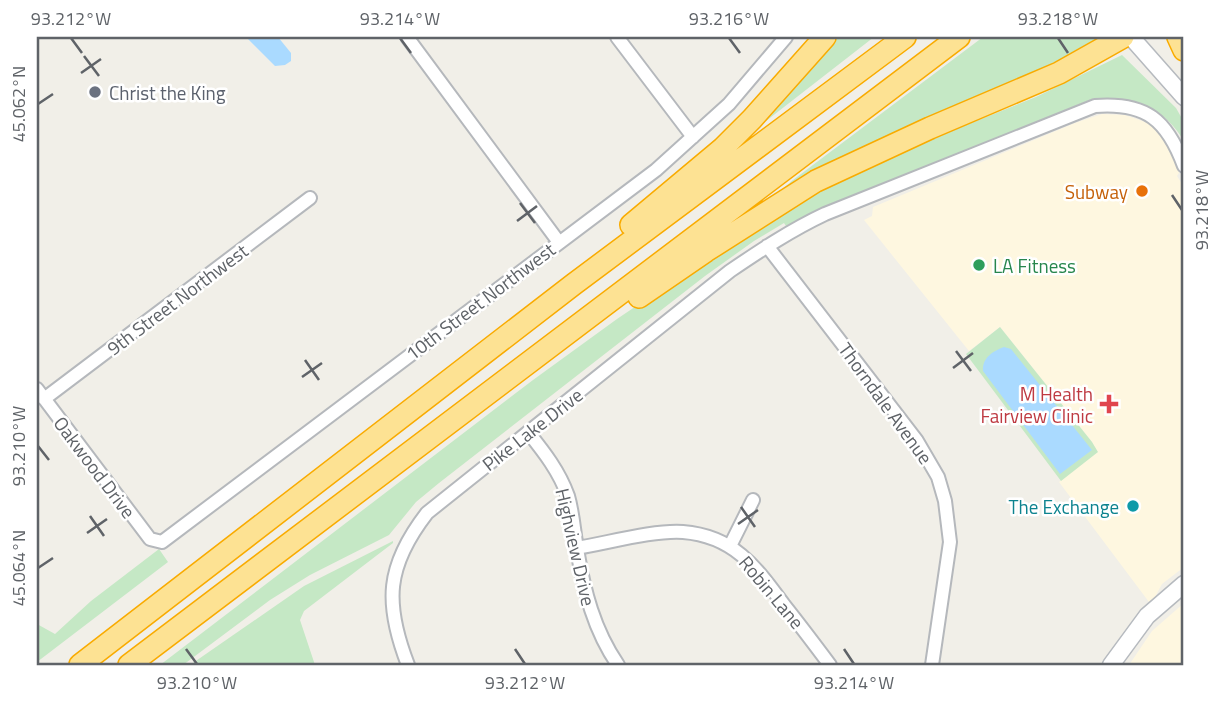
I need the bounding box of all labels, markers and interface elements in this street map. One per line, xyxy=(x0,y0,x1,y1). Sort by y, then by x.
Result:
text: 93.212°W xyxy=(31,5,111,32)
text: 93.214°W xyxy=(360,5,440,32)
text: 93.216°W xyxy=(689,5,769,32)
text: 93.218°W xyxy=(1018,5,1098,32)
text: 45.062°N xyxy=(5,66,32,142)
place label: Christ the King xyxy=(109,78,226,107)
marker: Christ the King xyxy=(87,84,103,100)
text: 93.218°W xyxy=(1188,170,1215,250)
place label: Subway xyxy=(1065,177,1128,206)
marker: Subway xyxy=(1134,183,1150,199)
street label: 10th Street Northwest xyxy=(399,235,561,367)
street label: 9th Street Northwest xyxy=(100,236,254,362)
place label: LA Fitness xyxy=(993,251,1076,280)
marker: LA Fitness xyxy=(971,257,987,273)
street label: Thorndale Avenue xyxy=(832,336,940,470)
place label: M Health Fairview Clinic xyxy=(980,379,1093,430)
street label: Pike Lake Drive xyxy=(475,380,589,478)
marker: M Health Fairview Clinic xyxy=(1099,394,1119,414)
text: 93.210°W xyxy=(5,406,32,486)
street label: Oakwood Drive xyxy=(47,410,143,524)
street label: Highview Drive xyxy=(548,485,604,609)
place label: The Exchange xyxy=(1009,492,1119,521)
marker: The Exchange xyxy=(1125,498,1141,514)
text: 45.064°N xyxy=(5,530,32,606)
street label: Robin Lane xyxy=(732,549,812,635)
text: 93.210°W xyxy=(157,669,237,696)
text: 93.212°W xyxy=(485,669,565,696)
text: 93.214°W xyxy=(814,669,894,696)

